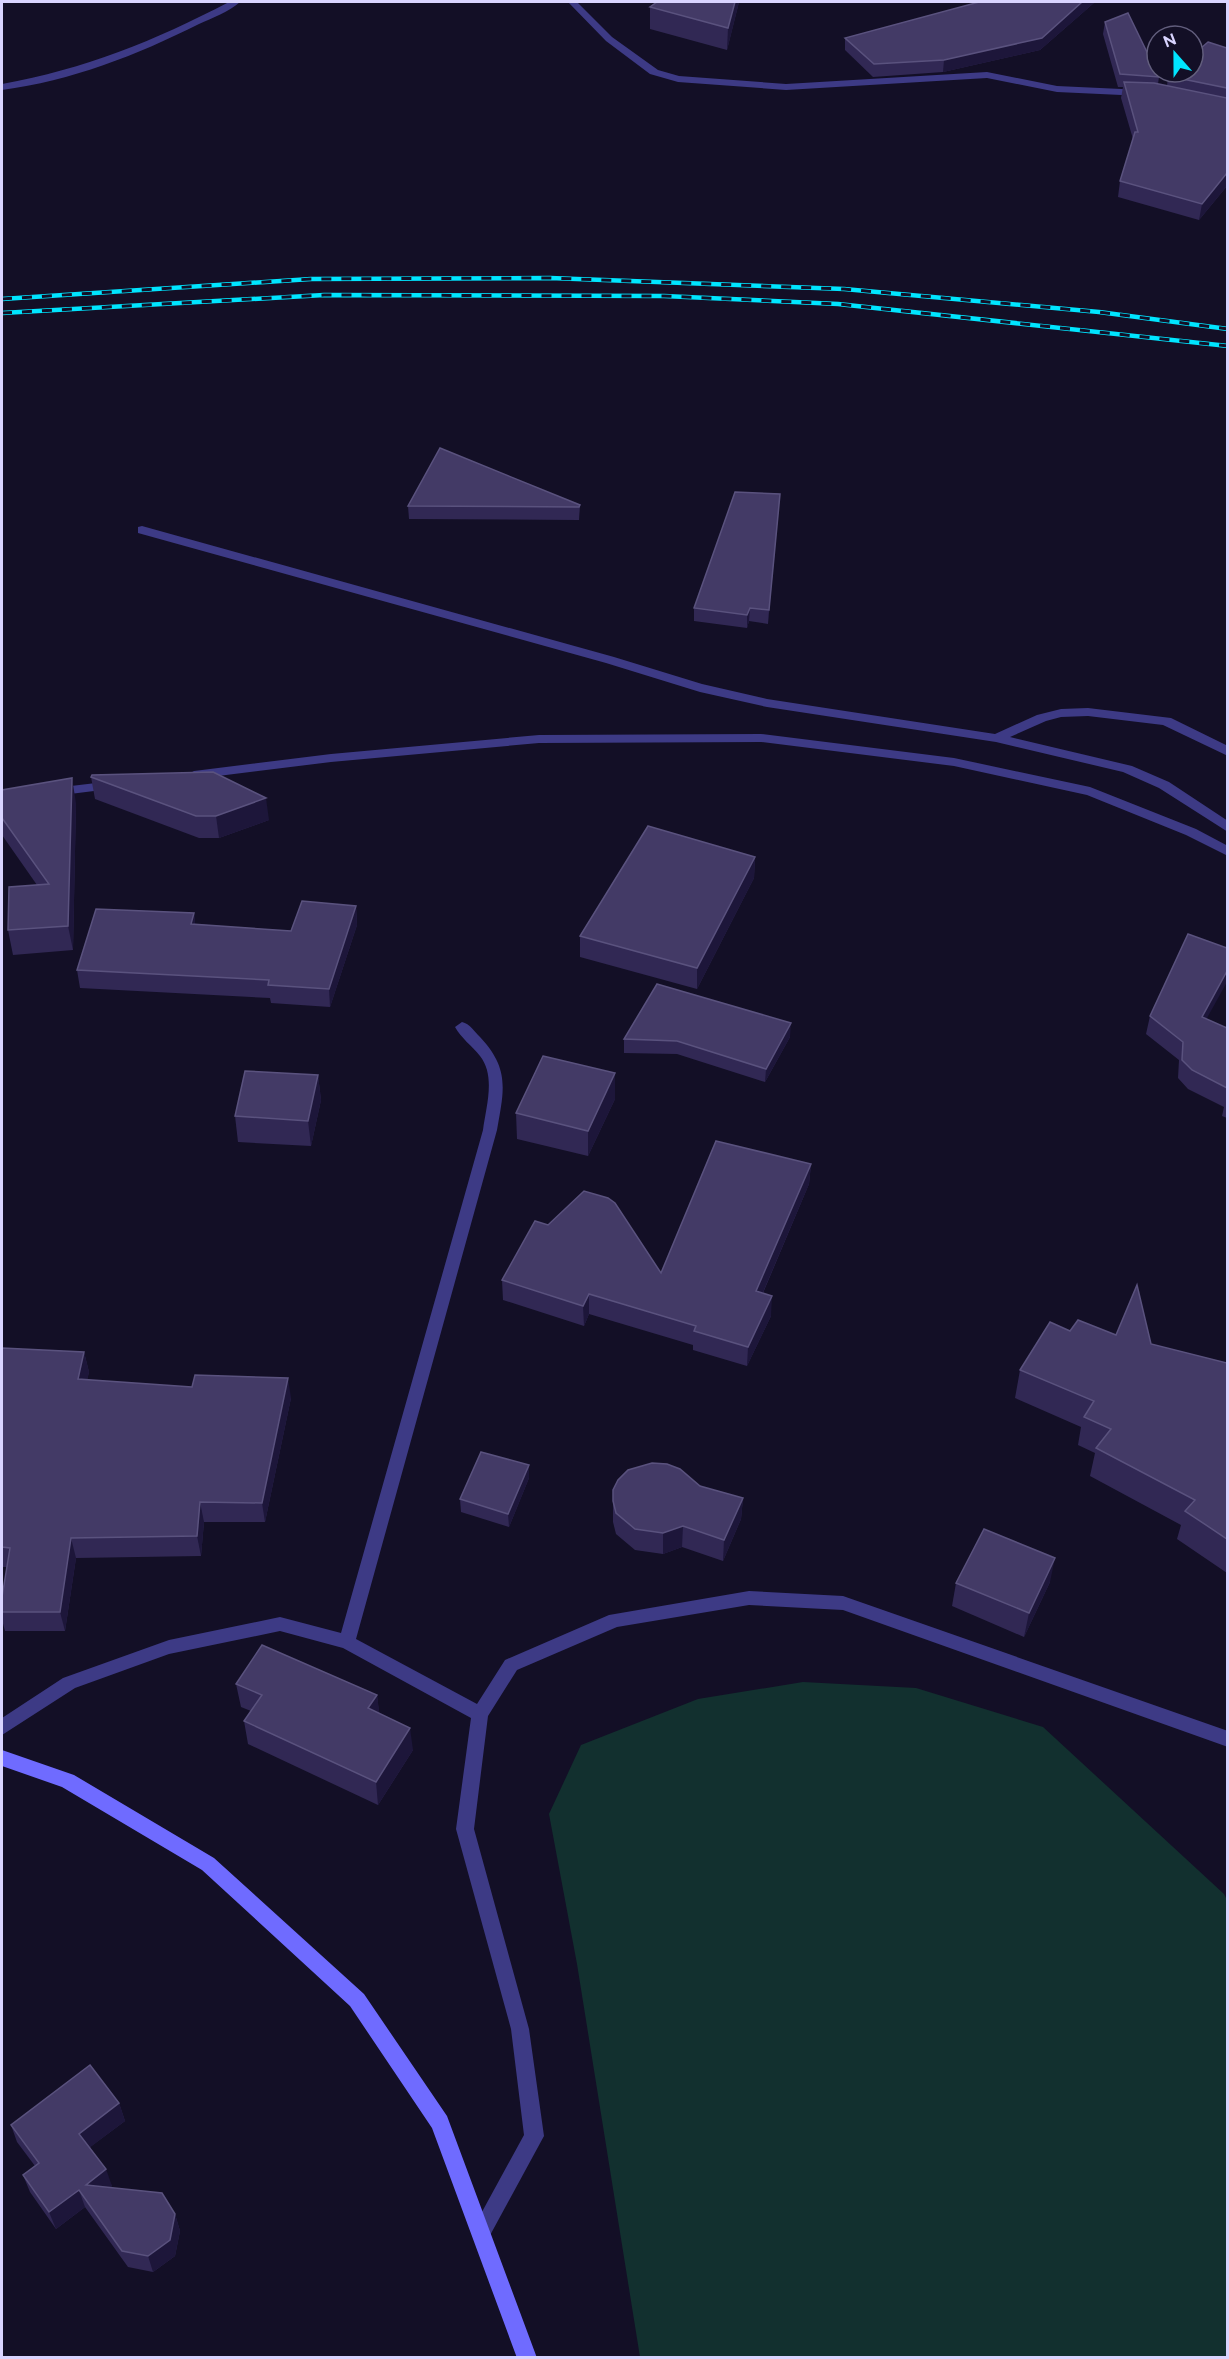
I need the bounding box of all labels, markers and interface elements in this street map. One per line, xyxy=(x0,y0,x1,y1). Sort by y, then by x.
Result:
north arrow xyxy=(1145,24,1205,84)
text: N xyxy=(1161,29,1179,52)

